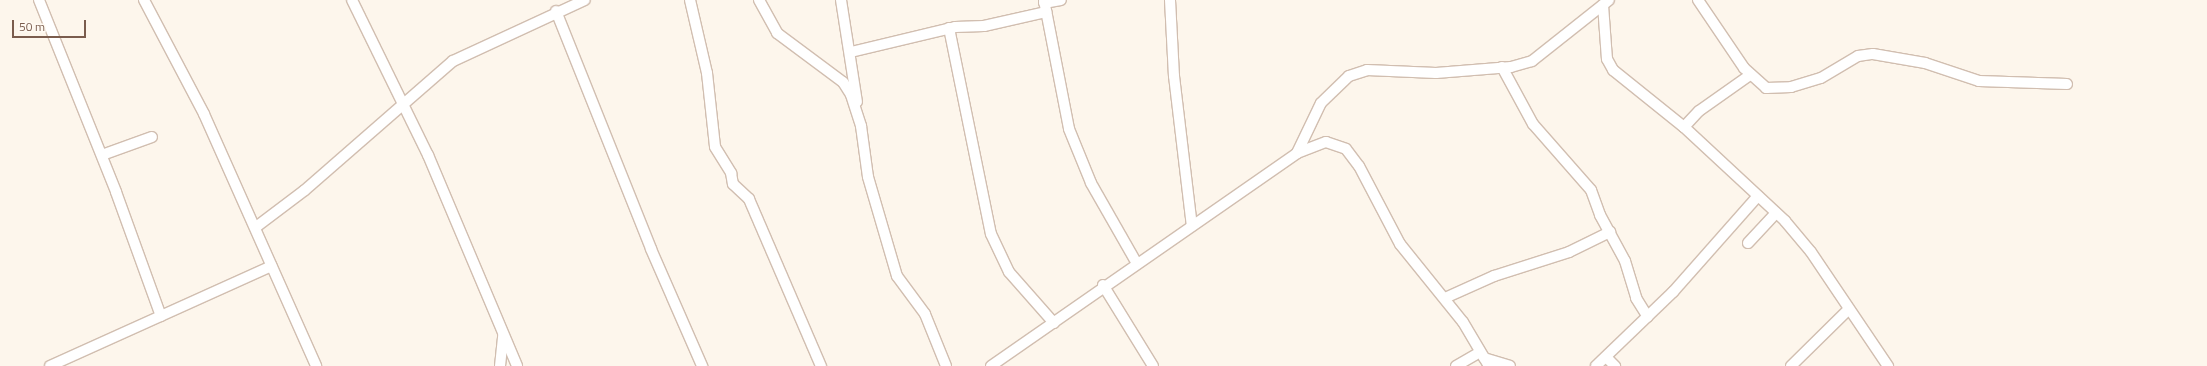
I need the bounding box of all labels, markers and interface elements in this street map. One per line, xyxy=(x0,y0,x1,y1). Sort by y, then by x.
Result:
scale bar xyxy=(14,12,88,38)
text: 50 m xyxy=(19,17,45,36)

